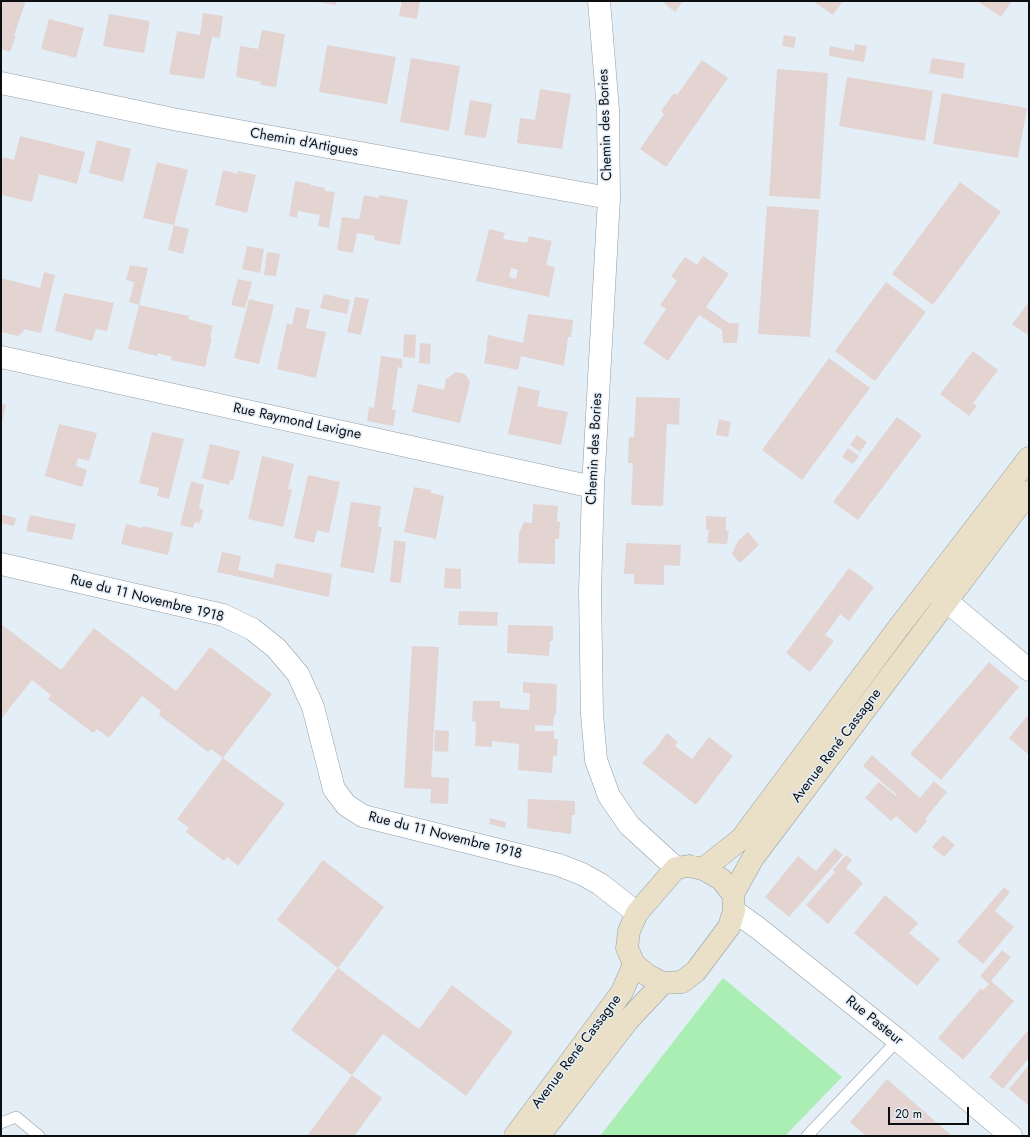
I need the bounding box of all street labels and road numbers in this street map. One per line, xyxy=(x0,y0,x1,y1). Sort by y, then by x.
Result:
street label: Chemin des Bories xyxy=(596,69,616,181)
street label: Chemin d'Artigues xyxy=(249,125,359,161)
street label: Chemin des Bories xyxy=(584,393,606,505)
street label: Rue Raymond Lavigne xyxy=(231,400,363,444)
street label: Rue du 11 Novembre 1918 xyxy=(69,572,225,626)
street label: Avenue René Cassagne xyxy=(789,686,885,806)
street label: Rue du 11 Novembre 1918 xyxy=(367,809,523,863)
street label: Avenue René Cassagne xyxy=(529,992,625,1112)
street label: Rue Pasteur xyxy=(842,993,906,1049)

